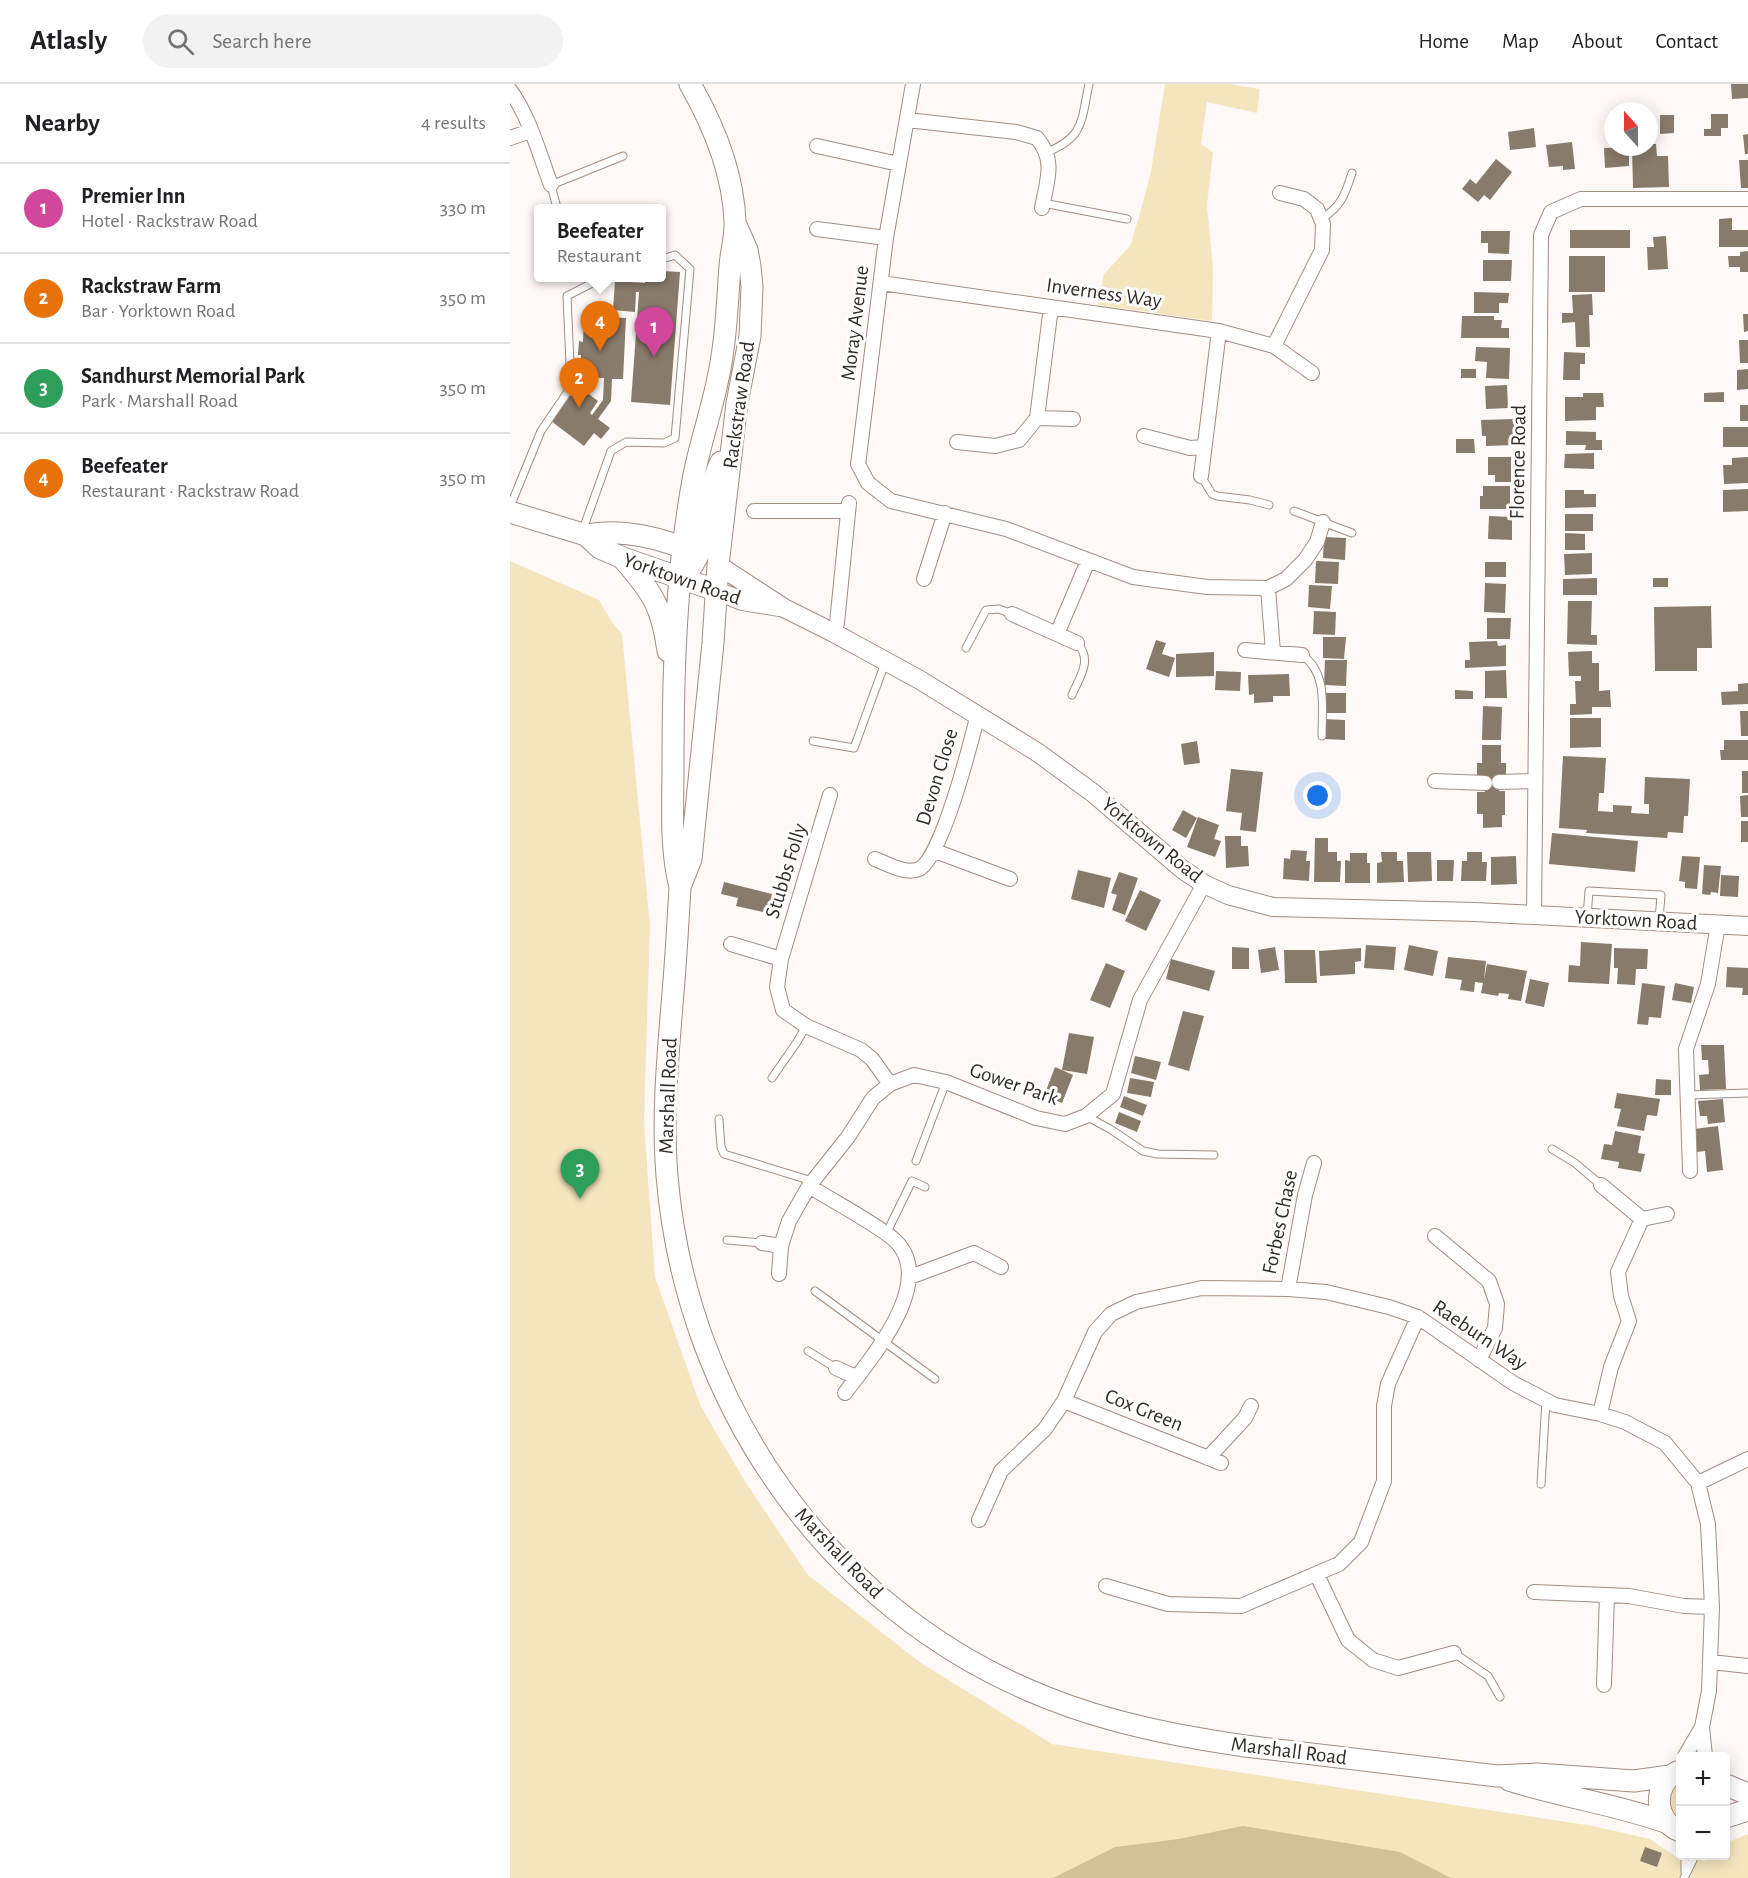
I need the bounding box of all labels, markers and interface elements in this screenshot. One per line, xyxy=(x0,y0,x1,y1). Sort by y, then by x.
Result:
search box xyxy=(143,14,563,68)
icon: search xyxy=(164,25,197,58)
text: Atlasly xyxy=(30,27,107,55)
text: Search here xyxy=(212,30,312,52)
text: Home xyxy=(1418,31,1469,52)
text: Map xyxy=(1502,31,1539,52)
text: About xyxy=(1572,31,1622,52)
text: Contact xyxy=(1655,31,1718,52)
north arrow xyxy=(1604,102,1658,156)
text: Nearby xyxy=(24,110,100,136)
text: 4 results xyxy=(421,113,486,133)
text: Premier Inn xyxy=(81,185,185,207)
text: 1 xyxy=(40,198,47,218)
text: 330 m xyxy=(440,198,486,218)
popup xyxy=(534,204,666,282)
text: Hotel · Rackstraw Road xyxy=(81,211,258,231)
text: Beefeater xyxy=(557,220,643,242)
text: Restaurant xyxy=(557,246,641,266)
street label: Moray Avenue xyxy=(838,264,872,382)
street label: Inverness Way xyxy=(1045,274,1163,312)
text: Rackstraw Farm xyxy=(81,275,221,297)
text: 2 xyxy=(39,288,48,308)
text: 350 m xyxy=(440,288,486,308)
text: Bar · Yorktown Road xyxy=(81,301,235,321)
pin: 4 xyxy=(580,302,620,351)
pin: 1 xyxy=(634,308,674,357)
street label: Rackstraw Road xyxy=(720,340,758,470)
pin: 2 xyxy=(560,358,598,408)
text: Sandhurst Memorial Park xyxy=(81,365,305,387)
text: 3 xyxy=(39,378,48,398)
text: 350 m xyxy=(440,378,486,398)
text: Park · Marshall Road xyxy=(81,391,238,411)
street label: Florence Road xyxy=(1507,404,1530,520)
text: Beefeater xyxy=(81,455,168,477)
text: 4 xyxy=(38,468,49,488)
text: 350 m xyxy=(440,468,486,488)
text: Restaurant · Rackstraw Road xyxy=(81,481,299,501)
street label: Yorktown Road xyxy=(620,549,744,609)
street label: Devon Close xyxy=(912,726,962,828)
your location xyxy=(1303,781,1332,810)
street label: Yorktown Road xyxy=(1098,793,1206,887)
street label: Stubbs Folly xyxy=(762,821,810,921)
street label: Yorktown Road xyxy=(1574,906,1698,934)
street label: Marshall Road xyxy=(655,1037,681,1155)
street label: Gower Park xyxy=(967,1059,1061,1109)
pin: 3 xyxy=(560,1150,600,1199)
street label: Forbes Chase xyxy=(1259,1168,1301,1276)
street label: Raeburn Way xyxy=(1429,1296,1531,1374)
street label: Cox Green xyxy=(1102,1385,1186,1435)
street label: Marshall Road xyxy=(791,1504,887,1602)
street label: Marshall Road xyxy=(1230,1733,1348,1769)
map controls xyxy=(1676,1752,1730,1860)
button: + xyxy=(1676,1752,1730,1806)
button: − xyxy=(1676,1806,1730,1860)

